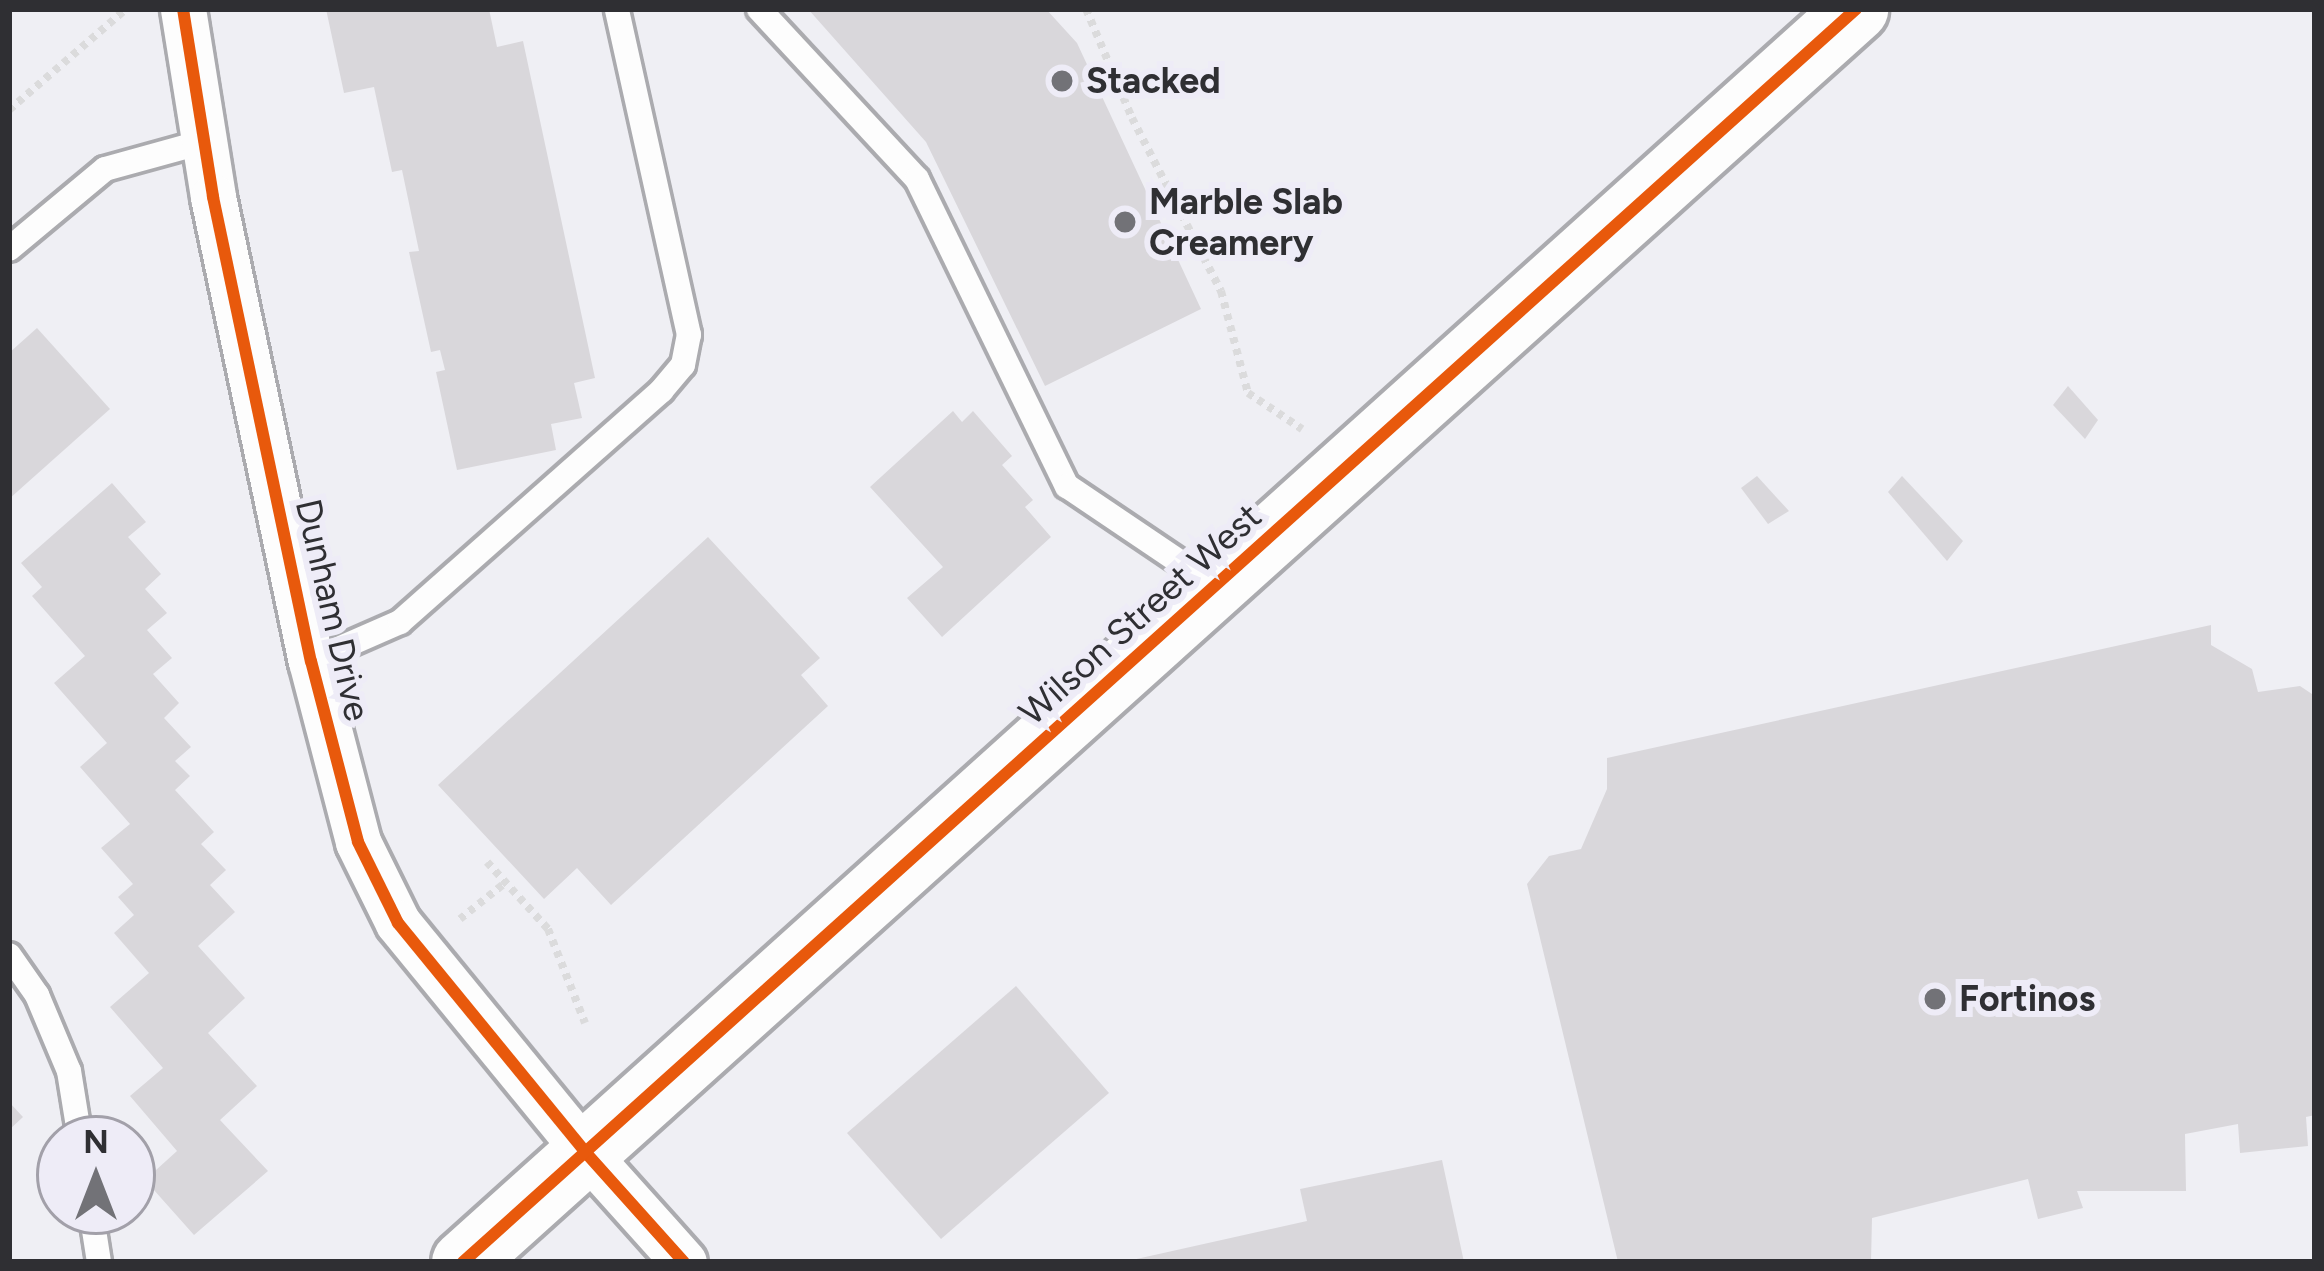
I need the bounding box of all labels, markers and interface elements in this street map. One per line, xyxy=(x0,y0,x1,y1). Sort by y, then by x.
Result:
place label: Stacked xyxy=(1086,59,1221,103)
marker: Stacked xyxy=(1049,68,1075,94)
place label: Marble Slab Creamery xyxy=(1149,179,1343,264)
marker: Marble Slab Creamery xyxy=(1112,209,1138,235)
street label: Wilson Street West xyxy=(1010,494,1270,734)
street label: Dunham Drive xyxy=(287,495,379,725)
place label: Fortinos xyxy=(1959,977,2095,1021)
marker: Fortinos xyxy=(1922,986,1948,1012)
north arrow xyxy=(36,1115,156,1235)
text: N xyxy=(83,1122,109,1161)

